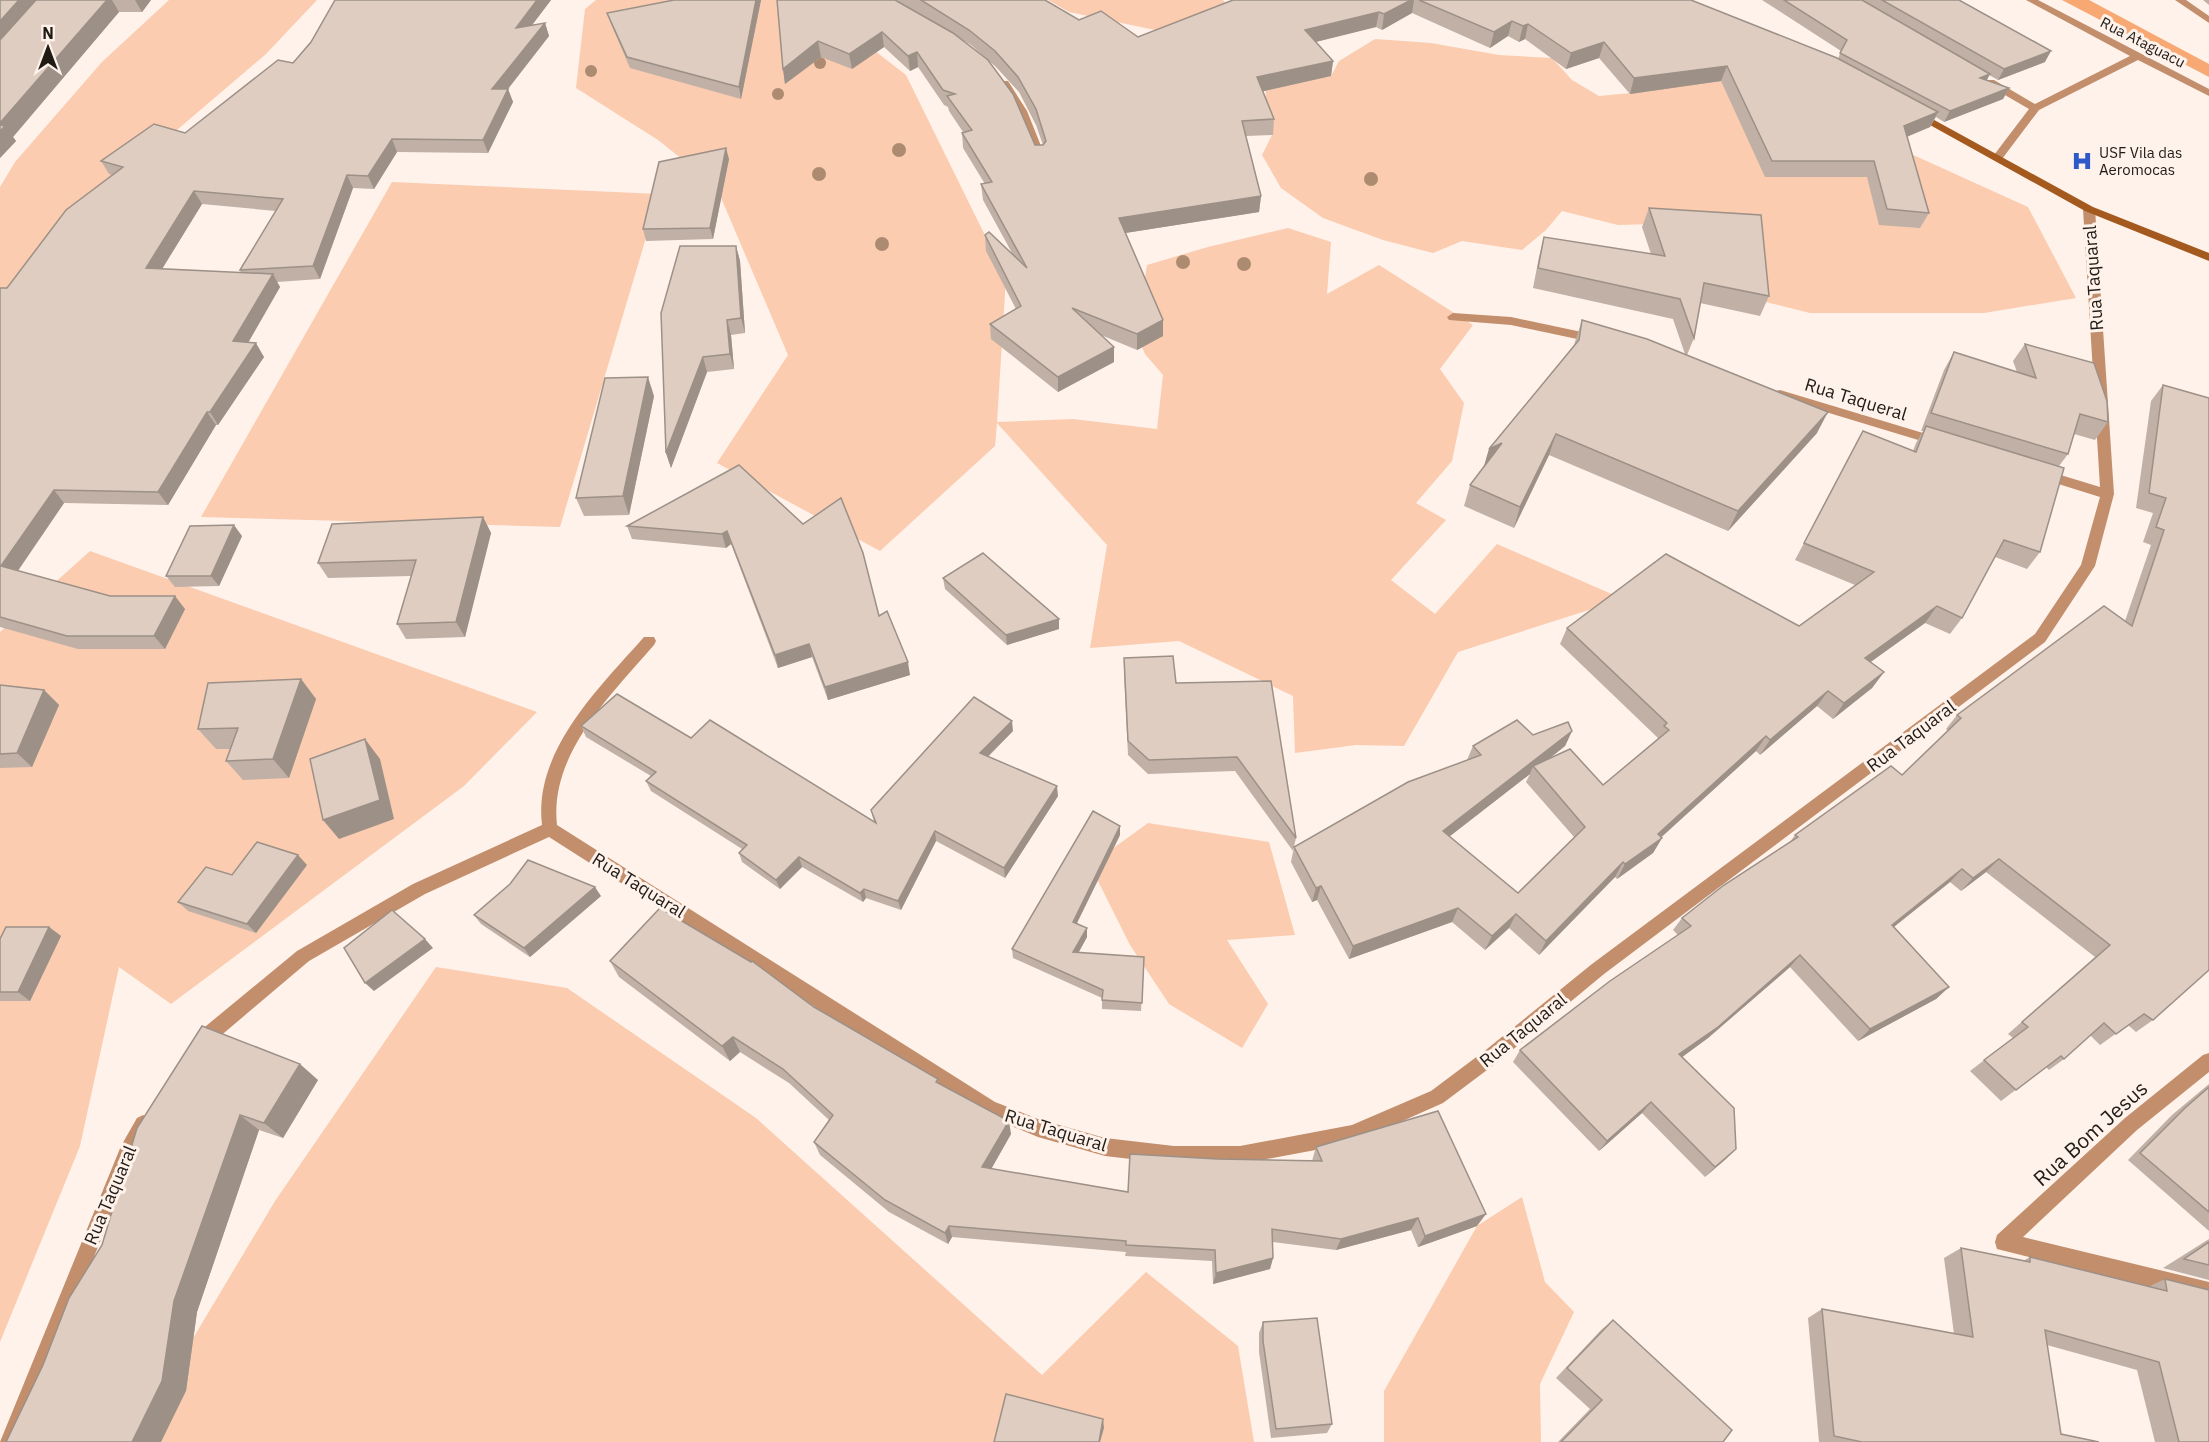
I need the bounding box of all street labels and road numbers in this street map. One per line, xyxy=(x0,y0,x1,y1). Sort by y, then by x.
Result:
street label: Rua Ataguacu xyxy=(2097,12,2189,72)
street label: Rua Taquaral xyxy=(2078,224,2108,331)
street label: Rua Taqueral xyxy=(1802,373,1910,425)
street label: Rua Taquaral xyxy=(1862,695,1960,777)
street label: Rua Taquaral xyxy=(588,847,690,923)
street label: Rua Taquaral xyxy=(1475,988,1571,1072)
street label: Rua Bom Jesus xyxy=(2027,1074,2153,1192)
street label: Rua Taquaral xyxy=(1002,1104,1110,1156)
street label: Rua Taquaral xyxy=(79,1142,141,1248)

